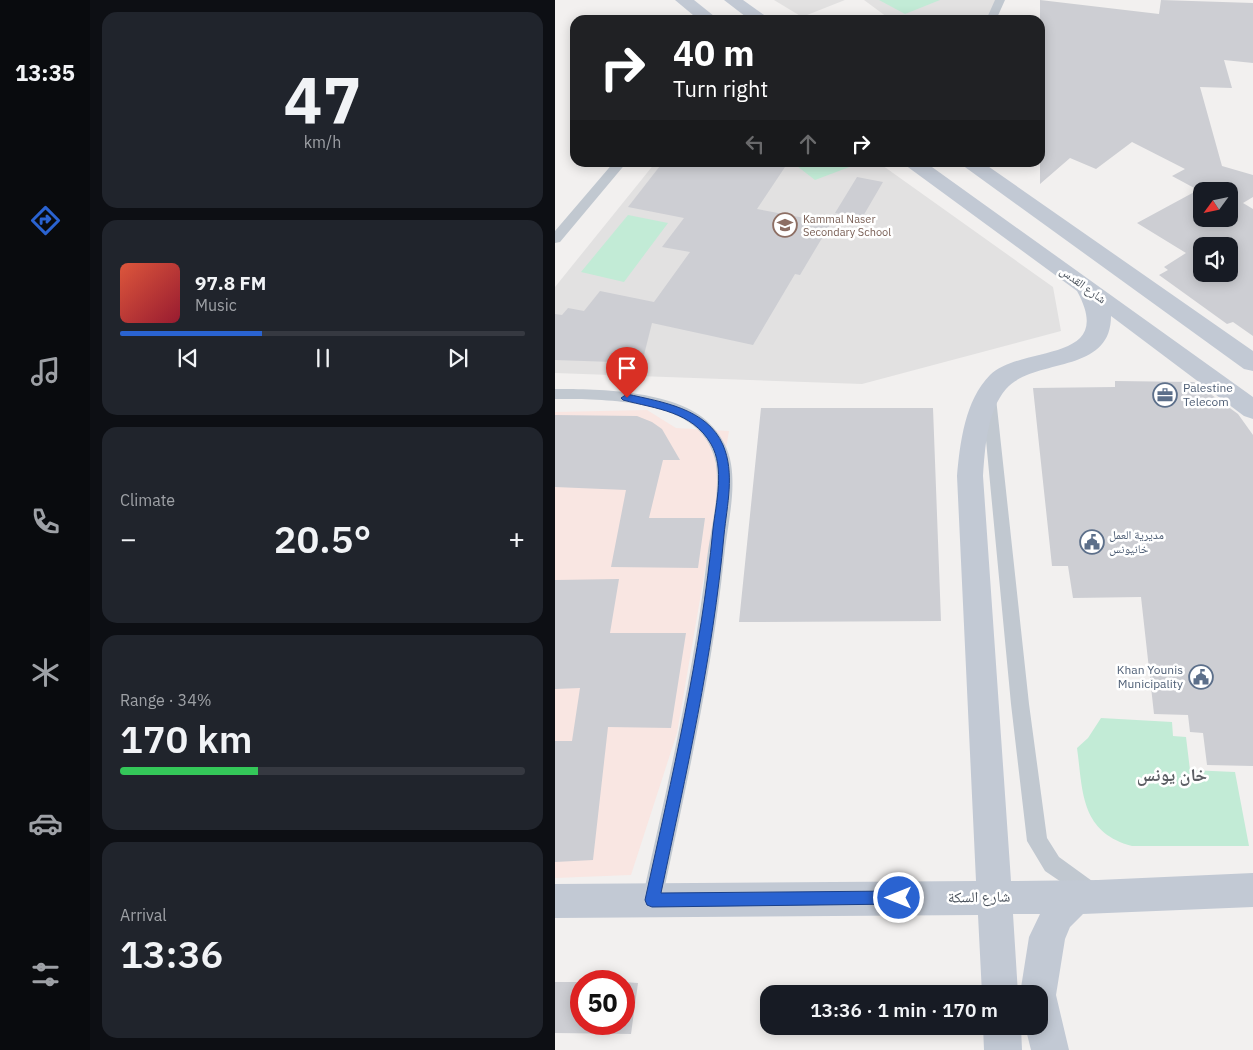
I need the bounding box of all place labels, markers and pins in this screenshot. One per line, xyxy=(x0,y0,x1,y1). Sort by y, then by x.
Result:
school or university icon: Kammal Naser Secondary School xyxy=(772,212,798,238)
place label: Kammal Naser Secondary School xyxy=(803,212,891,239)
pin xyxy=(606,347,648,398)
place label: Palestine Telecom xyxy=(1183,380,1233,409)
office icon: Palestine Telecom xyxy=(1152,382,1178,408)
place label: مديرية العمل خانيونس xyxy=(1109,527,1164,556)
public building icon: مديرية العمل خانيونس xyxy=(1079,529,1105,555)
place label: Khan Younis Municipality xyxy=(1117,662,1183,691)
public building icon: Khan Younis Municipality xyxy=(1188,664,1214,690)

